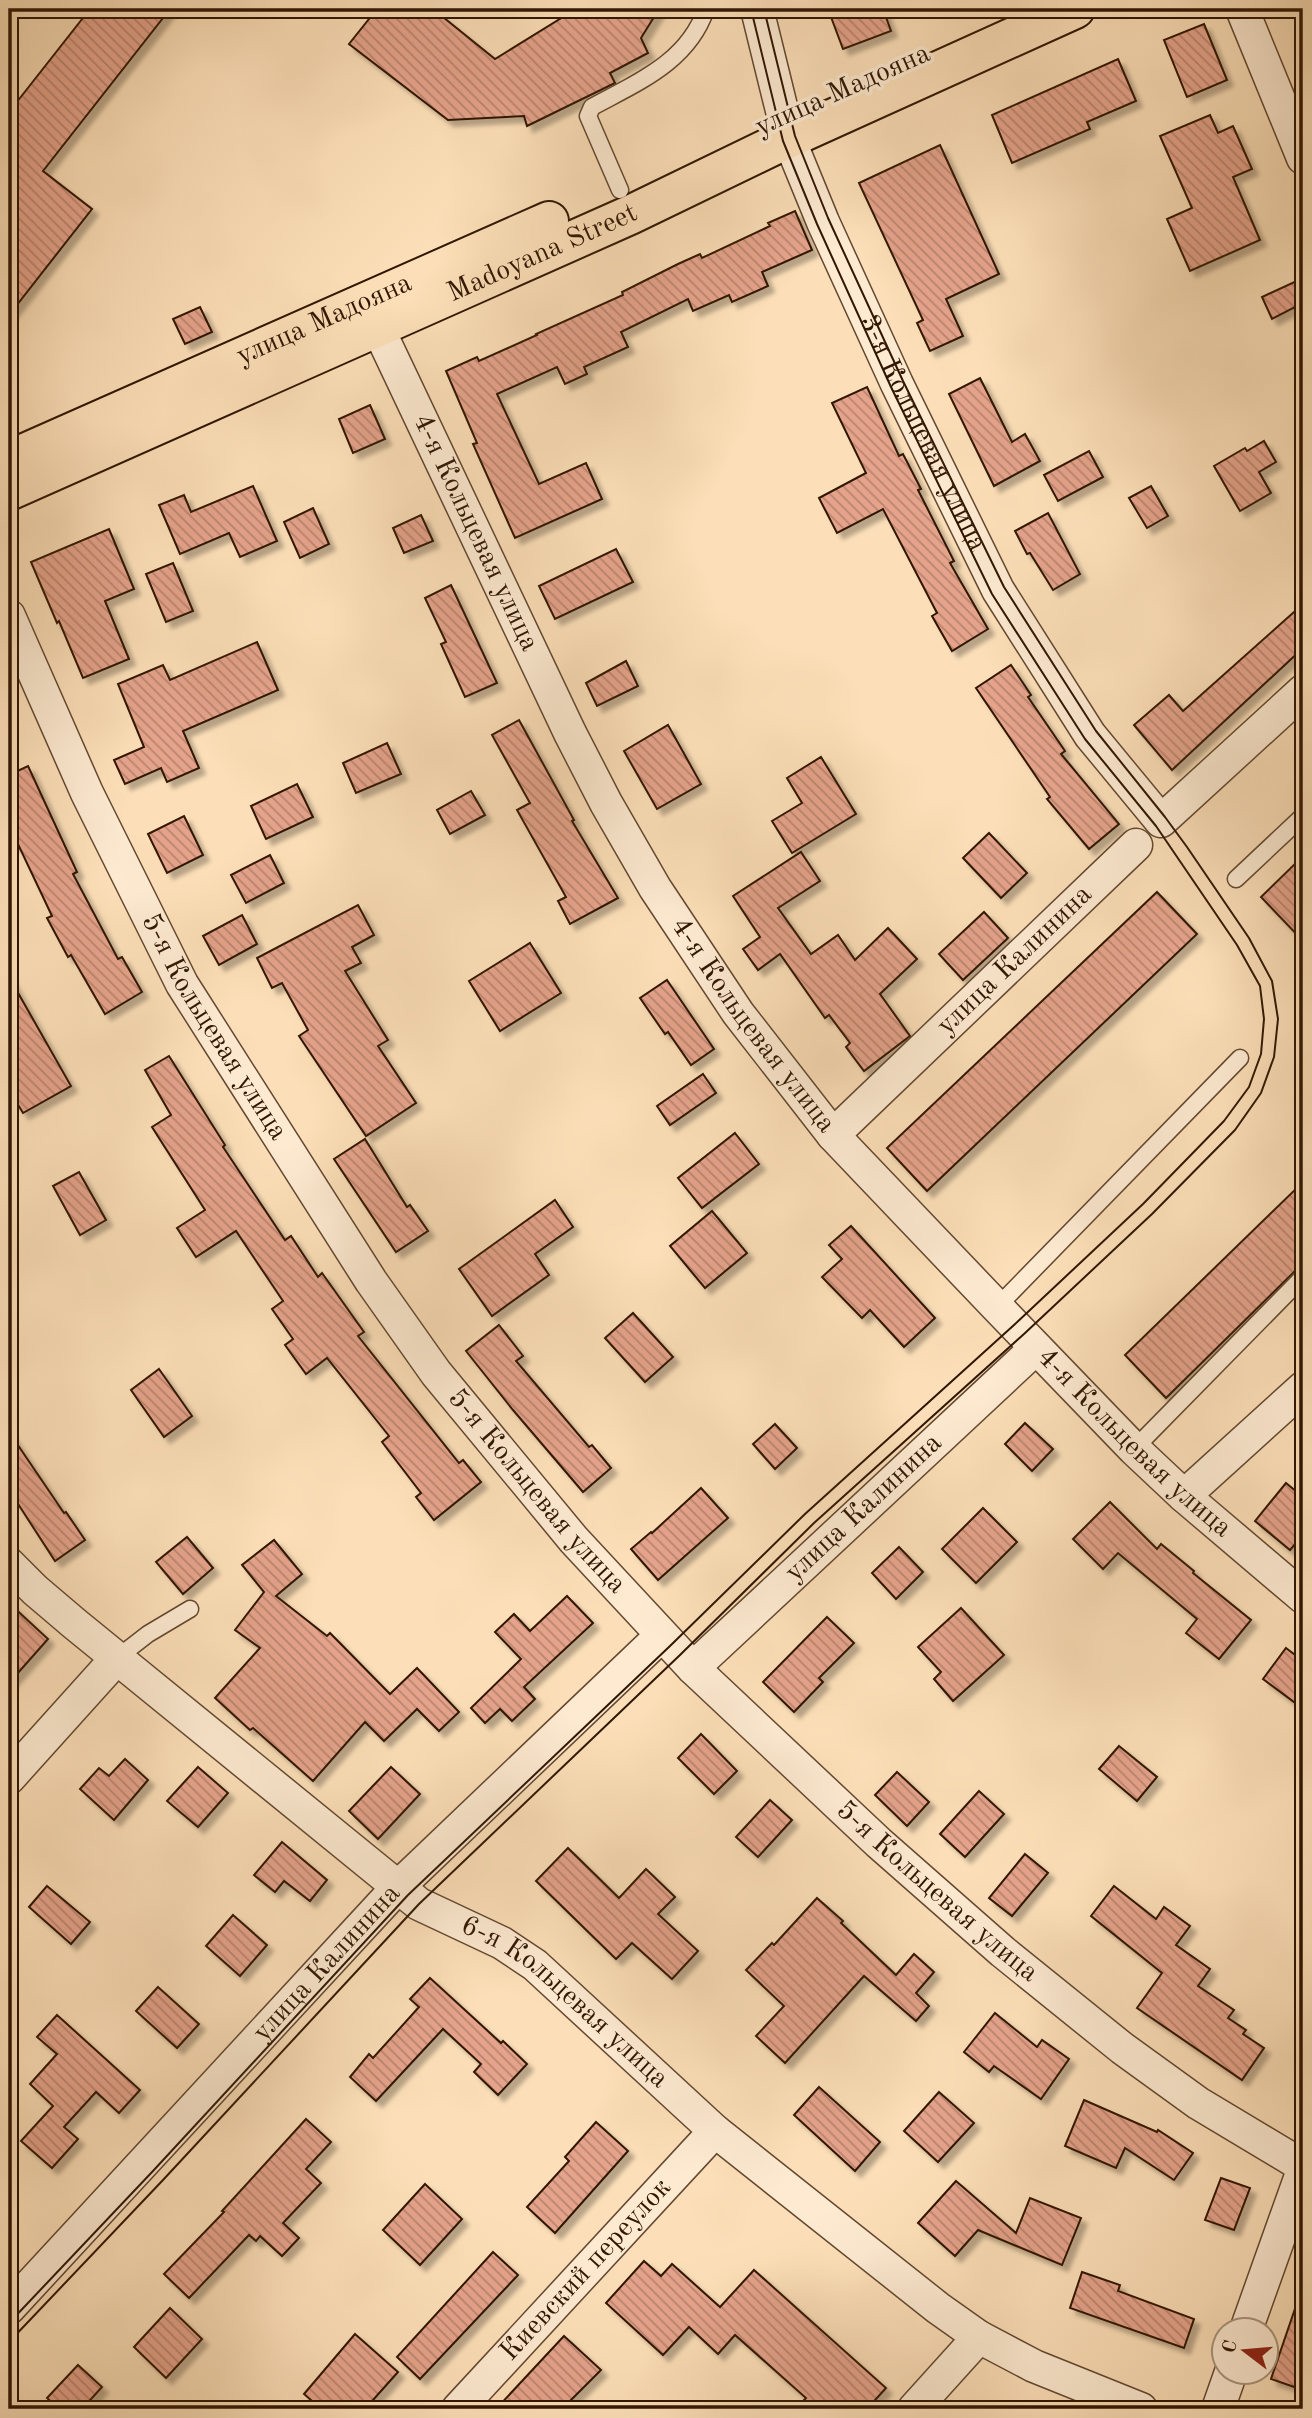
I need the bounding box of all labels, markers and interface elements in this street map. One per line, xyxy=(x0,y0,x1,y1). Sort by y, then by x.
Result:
street label: улица Мадояна xyxy=(751,40,935,142)
street label: Madoyana Street xyxy=(443,199,642,308)
street label: улица Мадояна xyxy=(233,269,416,371)
street label: 3-я Кольцевая улица xyxy=(854,311,991,556)
street label: 4-я Кольцевая улица xyxy=(407,410,543,656)
street label: улица Калинина xyxy=(932,880,1098,1041)
street label: 5-я Кольцевая улица xyxy=(136,910,292,1146)
street label: 4-я Кольцевая улица xyxy=(665,913,840,1139)
street label: 4-я Кольцевая улица xyxy=(1031,1343,1236,1544)
street label: 5-я Кольцевая улица xyxy=(442,1384,631,1600)
street label: улица Калинина xyxy=(780,1429,948,1588)
street label: 5-я Кольцевая улица xyxy=(830,1796,1043,1988)
street label: улица Калинина xyxy=(248,1880,406,2047)
street label: 6-я Кольцевая улица xyxy=(456,1912,673,2094)
street label: Киевский переулок xyxy=(496,2174,677,2367)
north arrow xyxy=(1210,2316,1280,2386)
text: С xyxy=(1220,2338,1242,2356)

